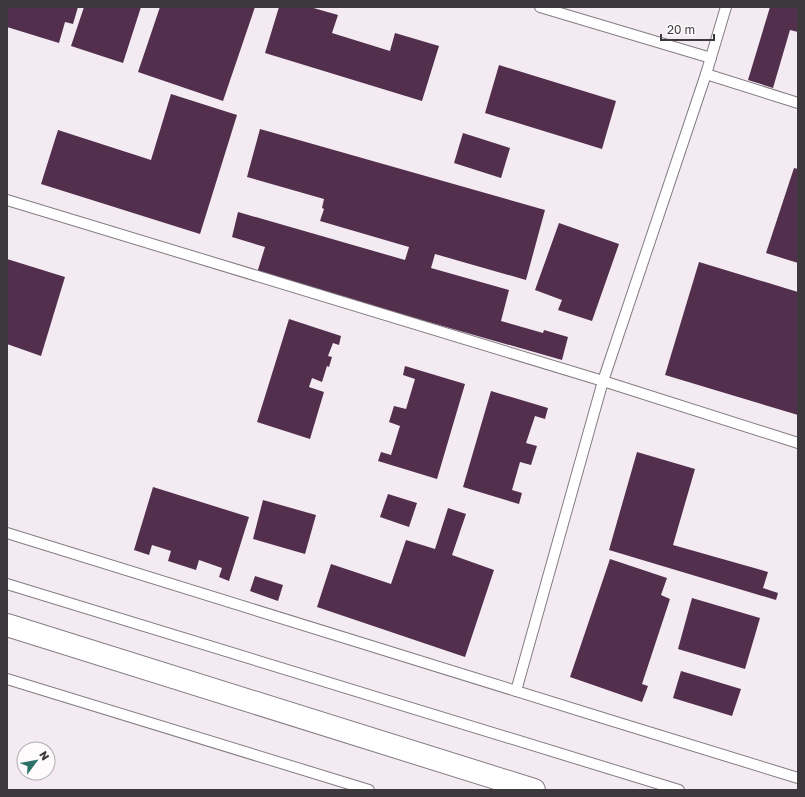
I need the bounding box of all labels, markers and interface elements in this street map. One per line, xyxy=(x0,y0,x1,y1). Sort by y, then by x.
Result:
scale bar xyxy=(661,16,714,42)
text: 20 m xyxy=(667,22,695,37)
north arrow xyxy=(16,741,56,781)
text: N xyxy=(37,748,53,762)

